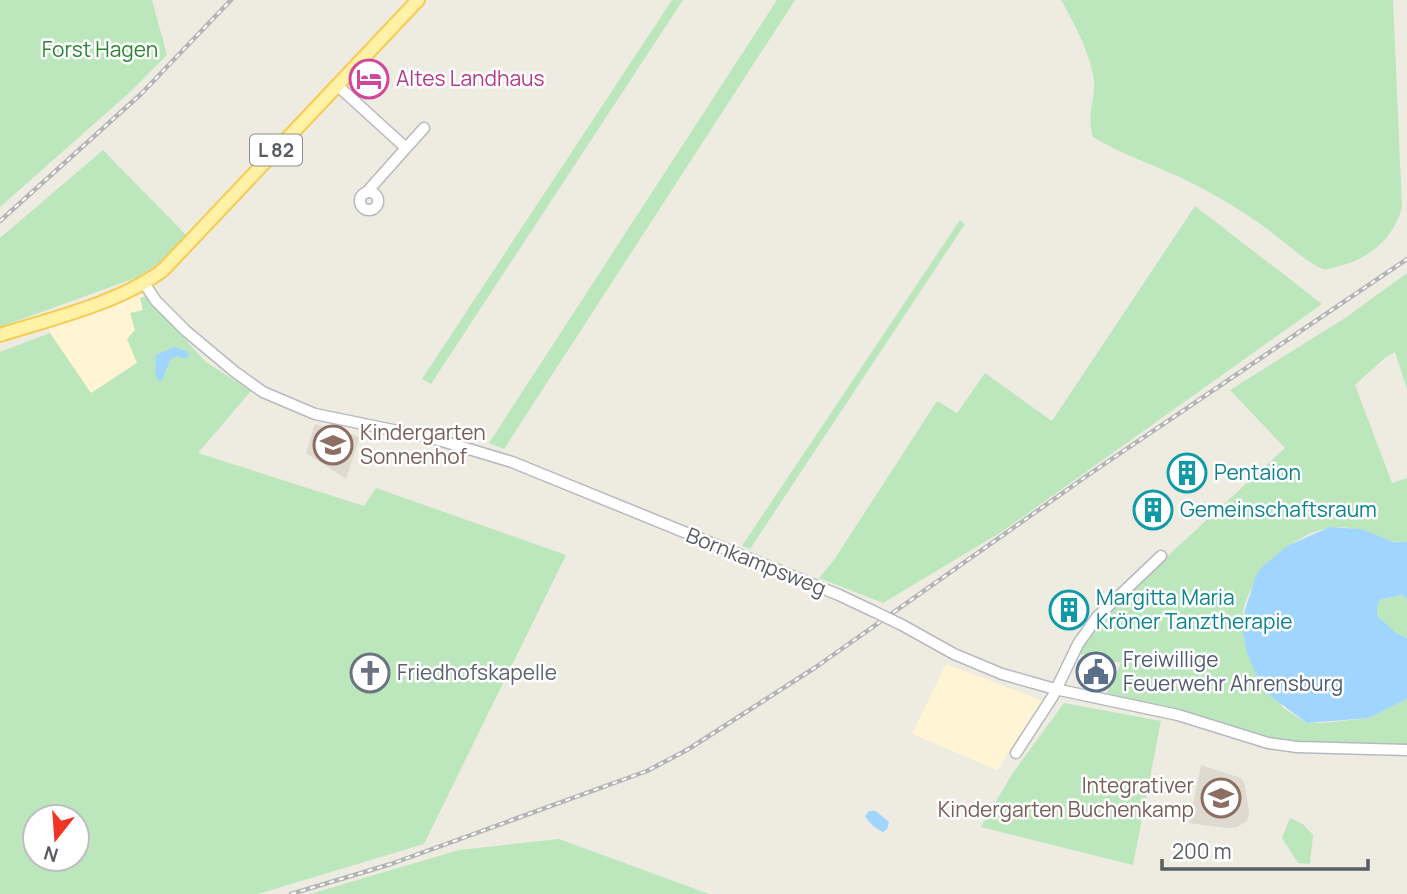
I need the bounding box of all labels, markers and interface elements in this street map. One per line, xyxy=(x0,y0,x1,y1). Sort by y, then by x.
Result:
park label: Forst Hagen xyxy=(42,35,158,63)
hotel icon: Altes Landhaus xyxy=(348,58,390,100)
place label: Altes Landhaus xyxy=(396,64,545,92)
road number: L 82 xyxy=(250,134,302,166)
place label: Kindergarten Sonnenhof xyxy=(360,418,486,470)
school or university icon: Kindergarten Sonnenhof xyxy=(312,424,354,466)
building icon: Pentaion xyxy=(1166,452,1208,494)
place label: Pentaion xyxy=(1214,458,1301,486)
building icon: Gemeinschaftsraum xyxy=(1132,489,1174,531)
place label: Gemeinschaftsraum xyxy=(1180,495,1377,523)
street label: Bornkampsweg xyxy=(682,520,830,602)
place label: Margitta Maria Kröner Tanztherapie xyxy=(1096,583,1293,635)
building icon: Margitta Maria Kröner Tanztherapie xyxy=(1048,589,1090,631)
place label: Freiwillige Feuerwehr Ahrensburg xyxy=(1123,645,1343,697)
public building icon: Freiwillige Feuerwehr Ahrensburg xyxy=(1075,651,1117,693)
church icon: Friedhofskapelle xyxy=(349,652,391,694)
place label: Friedhofskapelle xyxy=(397,658,557,686)
place label: Integrativer Kindergarten Buchenkamp xyxy=(938,771,1194,823)
school or university icon: Integrativer Kindergarten Buchenkamp xyxy=(1200,777,1242,819)
north arrow xyxy=(21,803,91,873)
scale bar xyxy=(1162,828,1368,872)
text: 200 m xyxy=(1172,837,1232,865)
text: N xyxy=(41,840,61,869)

